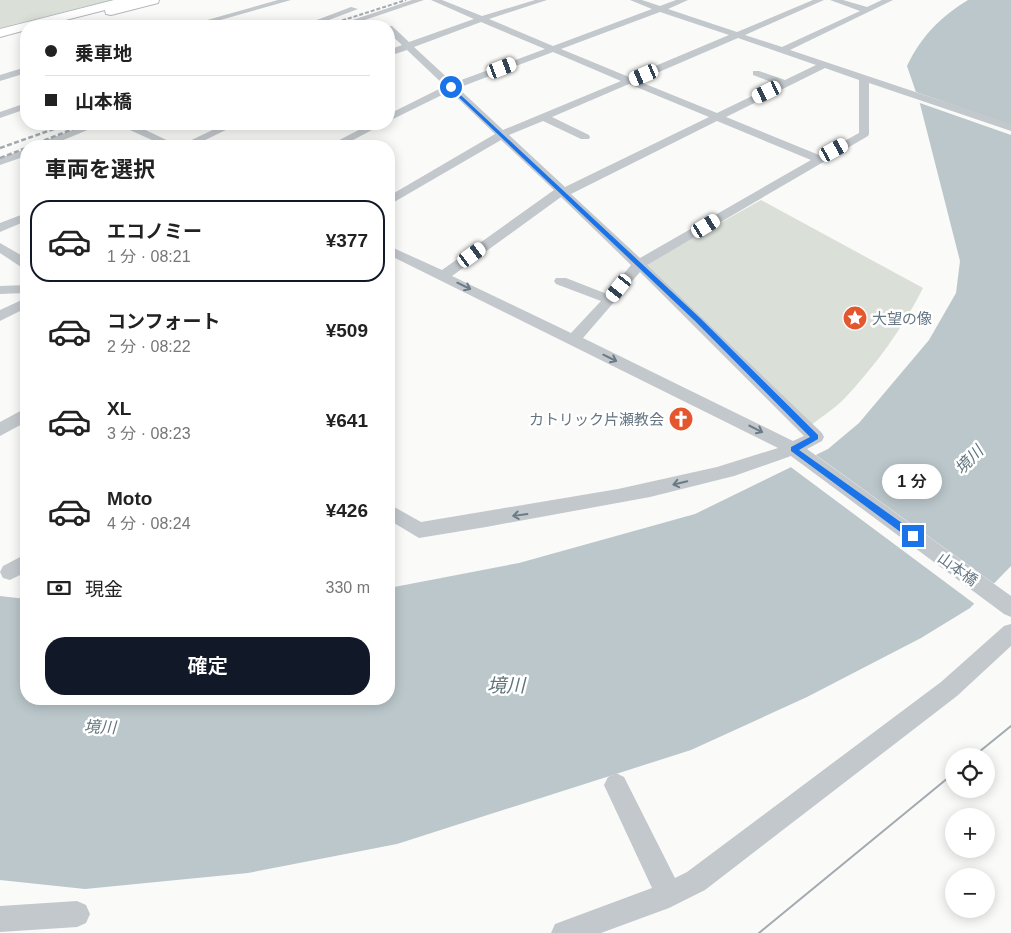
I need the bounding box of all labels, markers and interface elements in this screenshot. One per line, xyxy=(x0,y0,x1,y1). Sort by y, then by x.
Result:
text: 乗車地 xyxy=(75,43,132,64)
car xyxy=(485,56,518,80)
car xyxy=(627,62,660,88)
route start xyxy=(440,76,462,98)
car xyxy=(750,79,783,105)
text: 山本橋 xyxy=(75,91,132,112)
car xyxy=(817,136,850,164)
text: 車両を選択 xyxy=(45,157,155,182)
car xyxy=(689,212,722,240)
icon: car xyxy=(47,219,92,264)
text: エコノミー xyxy=(107,221,202,242)
text: ¥377 xyxy=(326,230,368,251)
car xyxy=(455,240,488,270)
text: 1 分 · 08:21 xyxy=(107,248,191,265)
car xyxy=(603,272,634,304)
one-way arrow xyxy=(456,282,471,292)
place icon: 大望の像 xyxy=(842,305,868,331)
icon: car xyxy=(47,309,92,354)
place label: 大望の像 xyxy=(872,310,932,327)
text: コンフォート xyxy=(107,311,220,332)
text: ¥509 xyxy=(326,320,368,341)
text: 2 分 · 08:22 xyxy=(107,338,191,355)
one-way arrow xyxy=(602,354,617,363)
text: XL xyxy=(107,398,131,419)
icon: car xyxy=(47,399,92,444)
church icon: カトリック片瀬教会 xyxy=(668,406,694,432)
text: ¥641 xyxy=(326,410,368,431)
place label: カトリック片瀬教会 xyxy=(529,411,664,428)
text: 3 分 · 08:23 xyxy=(107,425,191,442)
one-way arrow xyxy=(748,425,763,434)
water label: 境川 xyxy=(952,441,988,477)
callout: 1 分 xyxy=(883,464,943,498)
text: 1 分 xyxy=(897,473,927,490)
one-way arrow xyxy=(672,479,688,488)
text: Moto xyxy=(107,488,152,509)
icon: car xyxy=(47,489,92,534)
text: ¥426 xyxy=(326,500,368,521)
one-way arrow xyxy=(513,511,529,521)
text: 4 分 · 08:24 xyxy=(107,515,191,532)
route end xyxy=(902,525,924,547)
street label: 山本橋 xyxy=(935,549,981,589)
icon: cash xyxy=(45,574,73,602)
text: 現金 xyxy=(85,579,123,600)
text: 330 m xyxy=(326,579,370,596)
button: 確定 xyxy=(45,637,370,695)
water label: 境川 xyxy=(487,675,527,696)
water label: 境川 xyxy=(84,718,118,736)
map controls xyxy=(945,748,995,918)
button: locate xyxy=(945,748,995,798)
button: + xyxy=(945,808,995,858)
button: − xyxy=(945,868,995,918)

